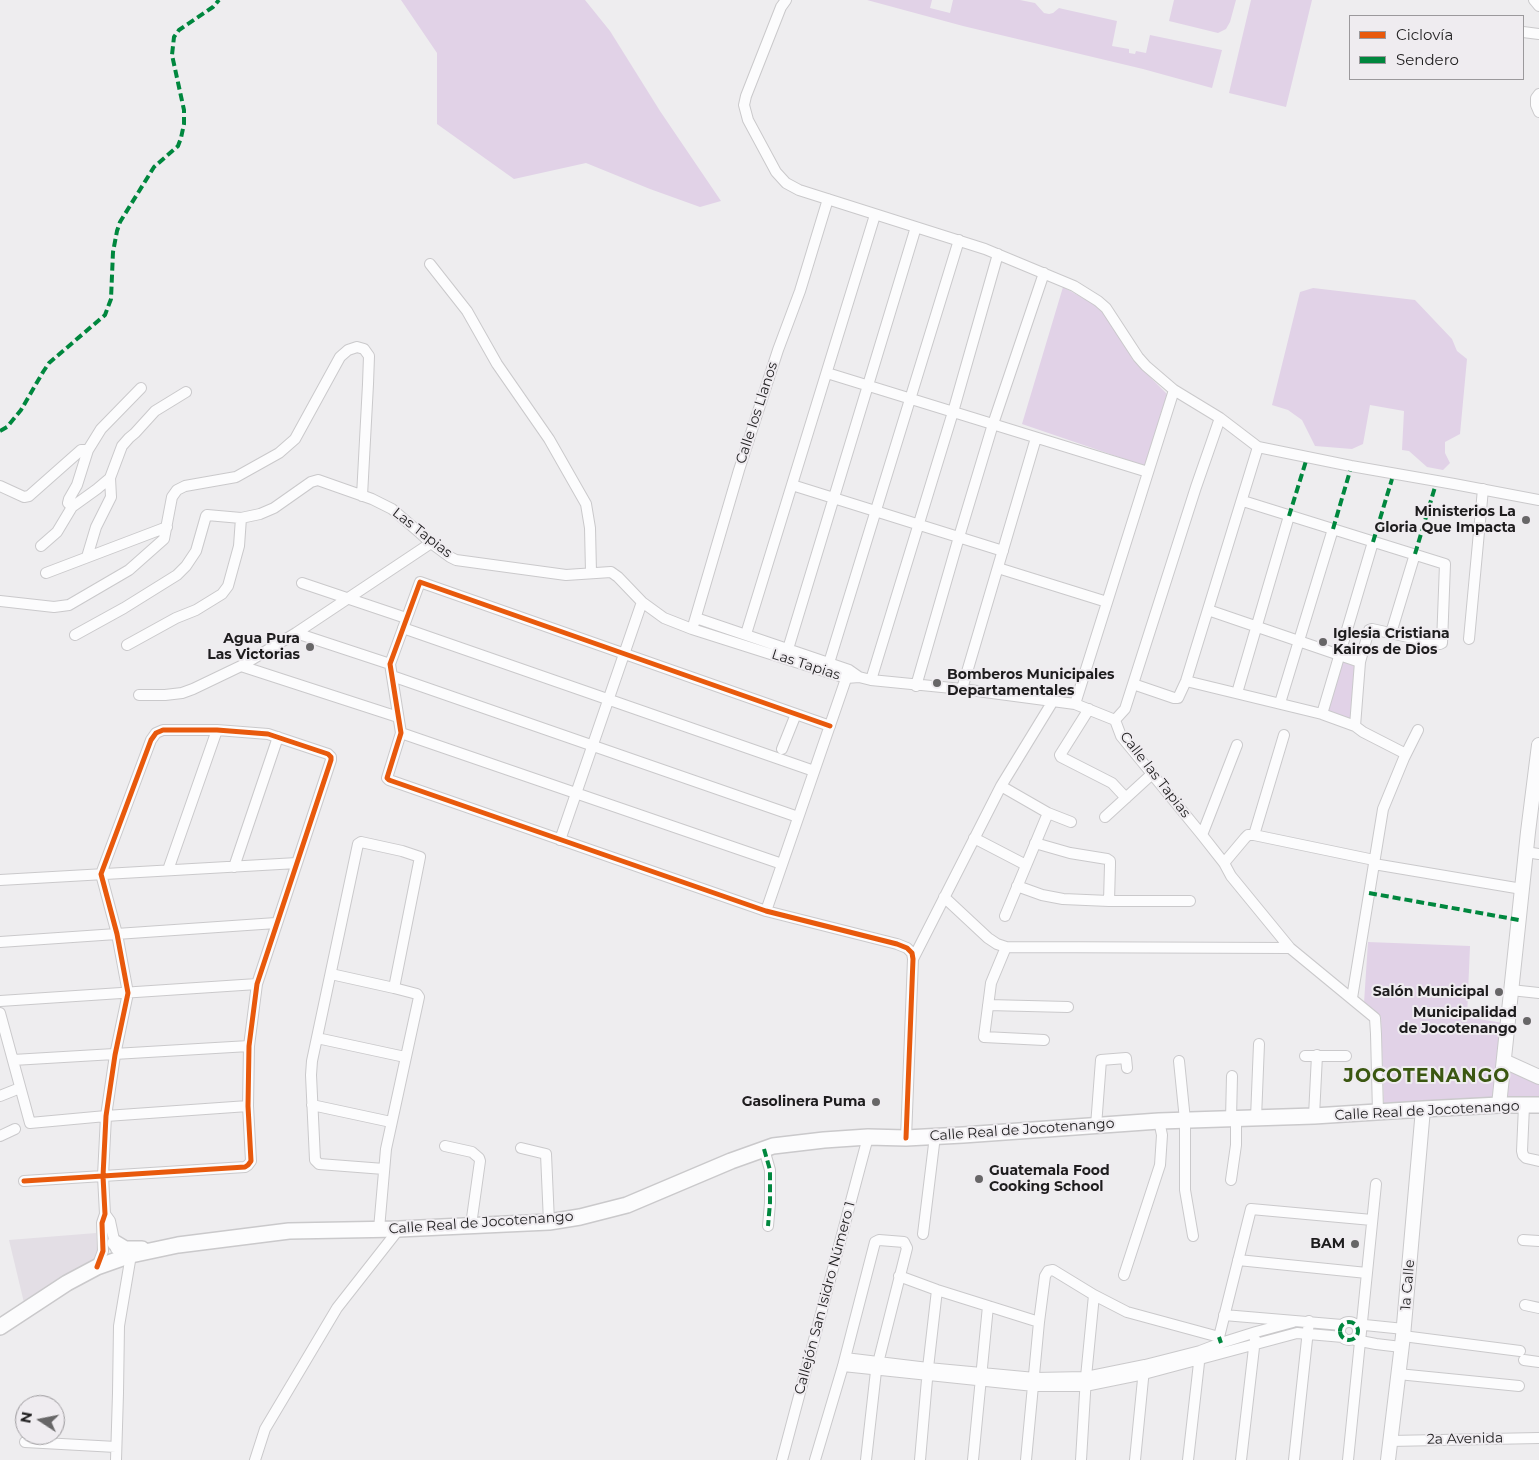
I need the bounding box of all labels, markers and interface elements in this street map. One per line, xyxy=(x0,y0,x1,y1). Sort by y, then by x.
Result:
legend xyxy=(1349,15,1524,80)
text: Ciclovía xyxy=(1396,25,1453,44)
text: Sendero xyxy=(1396,50,1459,69)
street label: Calle los Llanos xyxy=(733,360,781,466)
street label: Las Tapias xyxy=(389,504,455,562)
place label: Ministerios La Gloria Que Impacta xyxy=(1374,504,1516,536)
marker: Ministerios La Gloria Que Impacta xyxy=(1520,514,1532,526)
place label: Iglesia Cristiana Kairos de Dios xyxy=(1333,626,1450,658)
place label: Agua Pura Las Victorias xyxy=(207,631,300,664)
marker: Iglesia Cristiana Kairos de Dios xyxy=(1317,636,1329,648)
marker: Agua Pura Las Victorias xyxy=(304,641,316,653)
street label: Las Tapias xyxy=(770,646,842,684)
place label: Bomberos Municipales Departamentales xyxy=(947,667,1115,700)
marker: Bomberos Municipales Departamentales xyxy=(931,677,943,689)
street label: Calle las Tapias xyxy=(1116,729,1194,821)
place label: Salón Municipal xyxy=(1373,984,1489,1000)
marker: Salón Municipal xyxy=(1493,986,1505,998)
place label: Municipalidad de Jocotenango xyxy=(1399,1005,1517,1038)
marker: Municipalidad de Jocotenango xyxy=(1521,1015,1533,1027)
district label: JOCOTENANGO xyxy=(1342,1065,1512,1087)
place label: Gasolinera Puma xyxy=(742,1094,866,1110)
marker: Gasolinera Puma xyxy=(870,1096,882,1108)
street label: Calle Real de Jocotenango xyxy=(1334,1098,1520,1124)
street label: Calle Real de Jocotenango xyxy=(929,1115,1115,1145)
place label: Guatemala Food Cooking School xyxy=(989,1163,1110,1196)
marker: Guatemala Food Cooking School xyxy=(973,1173,985,1185)
street label: Callejón San Isidro Número 1 xyxy=(791,1200,859,1396)
street label: Calle Real de Jocotenango xyxy=(388,1208,574,1238)
place label: BAM xyxy=(1310,1236,1345,1252)
marker: BAM xyxy=(1349,1238,1361,1250)
street label: 1a Calle xyxy=(1397,1259,1419,1311)
north arrow xyxy=(15,1395,65,1445)
text: N xyxy=(16,1410,36,1425)
street label: 2a Avenida xyxy=(1427,1430,1503,1448)

